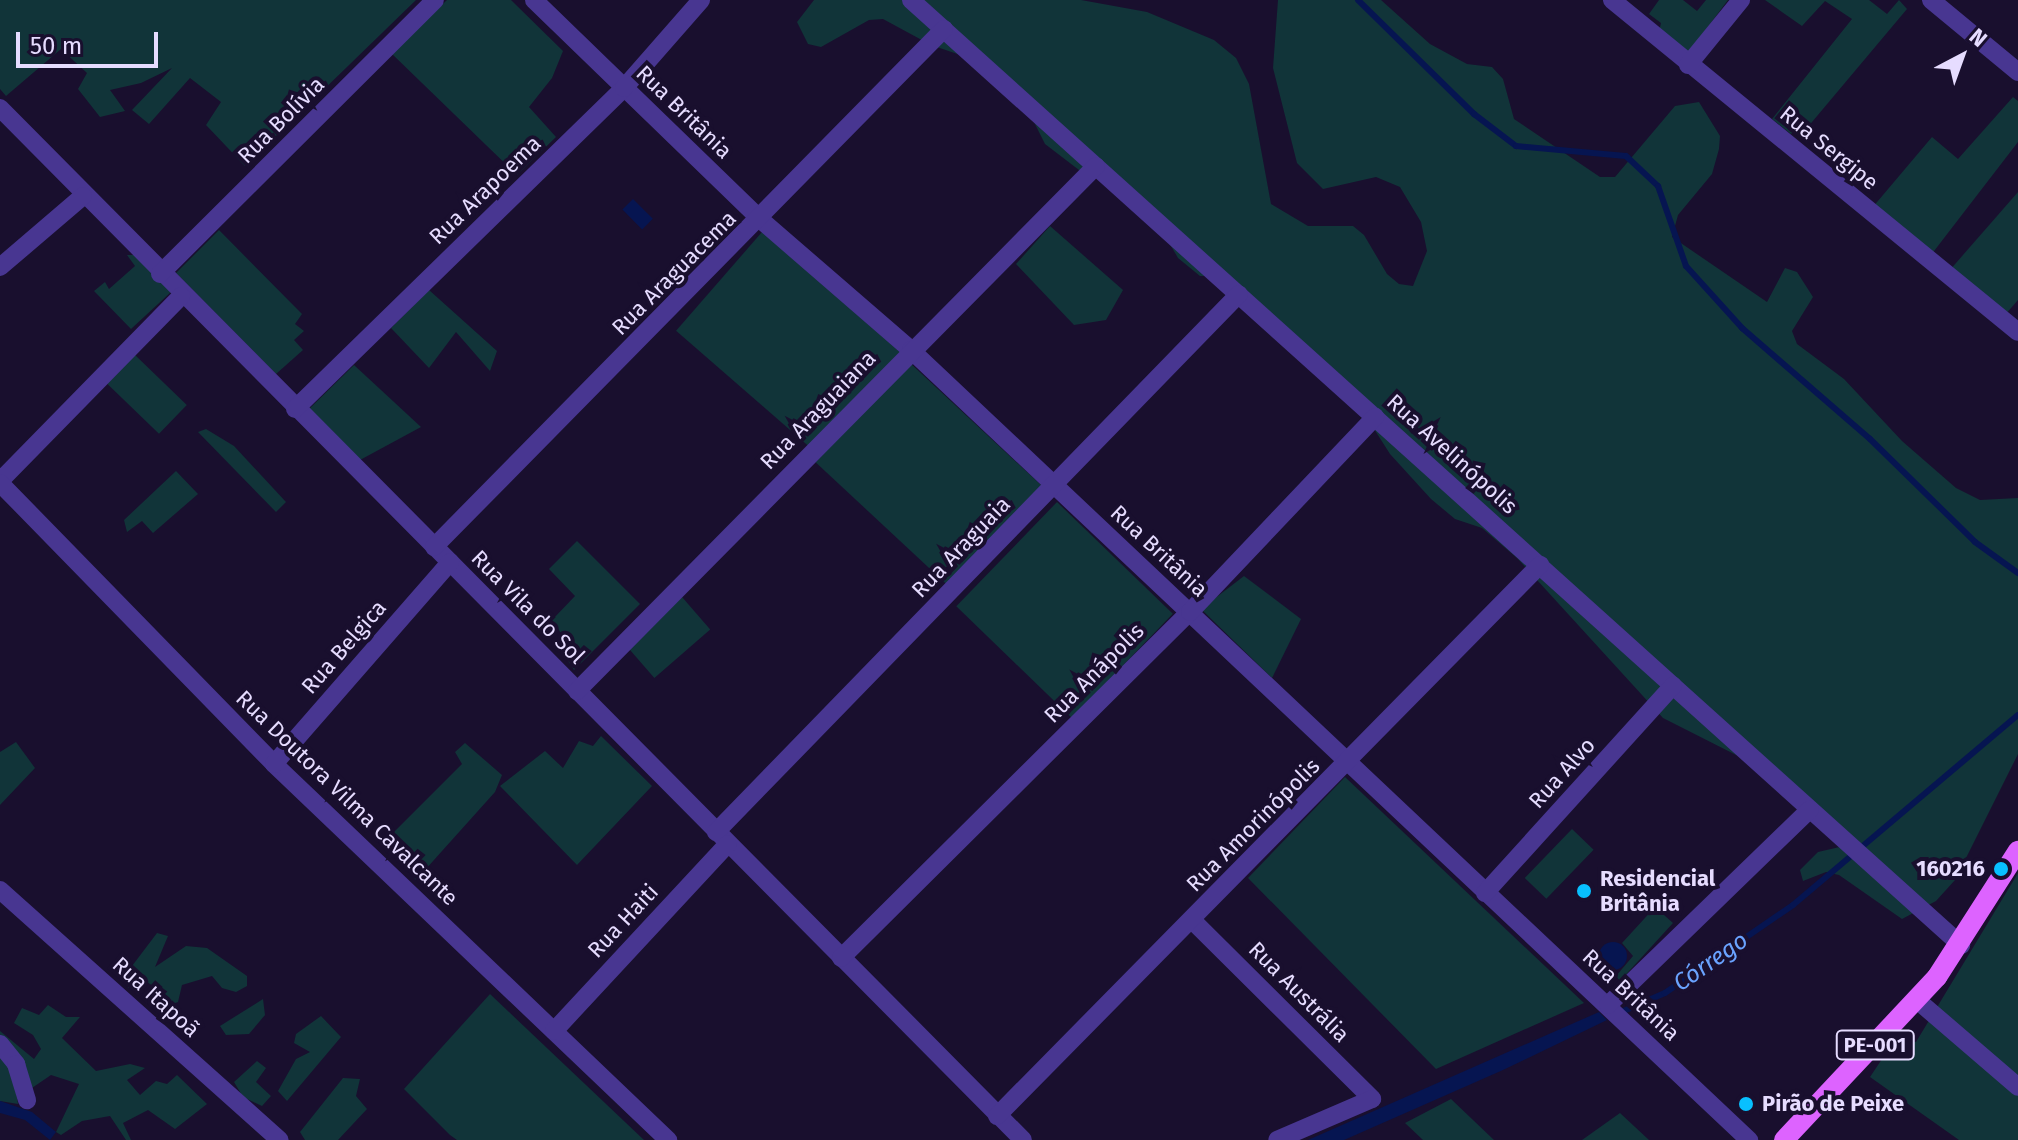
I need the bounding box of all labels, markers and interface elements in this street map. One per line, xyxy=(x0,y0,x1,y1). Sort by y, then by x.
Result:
scale bar xyxy=(20,16,162,66)
north arrow xyxy=(1922,16,2002,96)
text: N xyxy=(1964,23,1992,52)
text: 50 m xyxy=(30,32,82,60)
street label: Rua Britânia xyxy=(631,60,737,164)
street label: Rua Bolívia xyxy=(232,71,330,169)
street label: Rua Sergipe xyxy=(1775,100,1883,196)
street label: Rua Arapoema xyxy=(424,130,546,250)
street label: Rua Araguacema xyxy=(606,205,742,341)
street label: Rua Araguaiana xyxy=(755,345,881,475)
street label: Rua Avelinópolis xyxy=(1381,388,1523,520)
street label: Rua Araguaia xyxy=(906,491,1016,603)
street label: Rua Britânia xyxy=(1105,499,1213,603)
street label: Rua Vila do Sol xyxy=(466,545,590,669)
street label: Rua Belgica xyxy=(296,595,392,699)
street label: Rua Anápolis xyxy=(1039,618,1149,728)
street label: Rua Doutora Vilma Cavalcante xyxy=(231,685,463,911)
street label: Rua Alvo xyxy=(1523,732,1601,814)
street label: Rua Amorinópolis xyxy=(1181,753,1325,897)
place label: 160216 xyxy=(1916,856,1985,882)
marker: 160216 xyxy=(1992,860,2010,878)
place label: Residencial Britânia xyxy=(1600,865,1715,916)
street label: Rua Haiti xyxy=(582,879,664,963)
marker: Residencial Britânia xyxy=(1575,882,1593,900)
water label: Córrego xyxy=(1668,926,1754,998)
street label: Rua Austrália xyxy=(1243,936,1355,1048)
street label: Rua Britânia xyxy=(1577,943,1685,1047)
street label: Rua Itapoã xyxy=(107,951,205,1043)
road number: PE-001 xyxy=(1835,1029,1915,1061)
place label: Pirão de Peixe xyxy=(1762,1091,1904,1117)
marker: Pirão de Peixe xyxy=(1737,1095,1755,1113)

